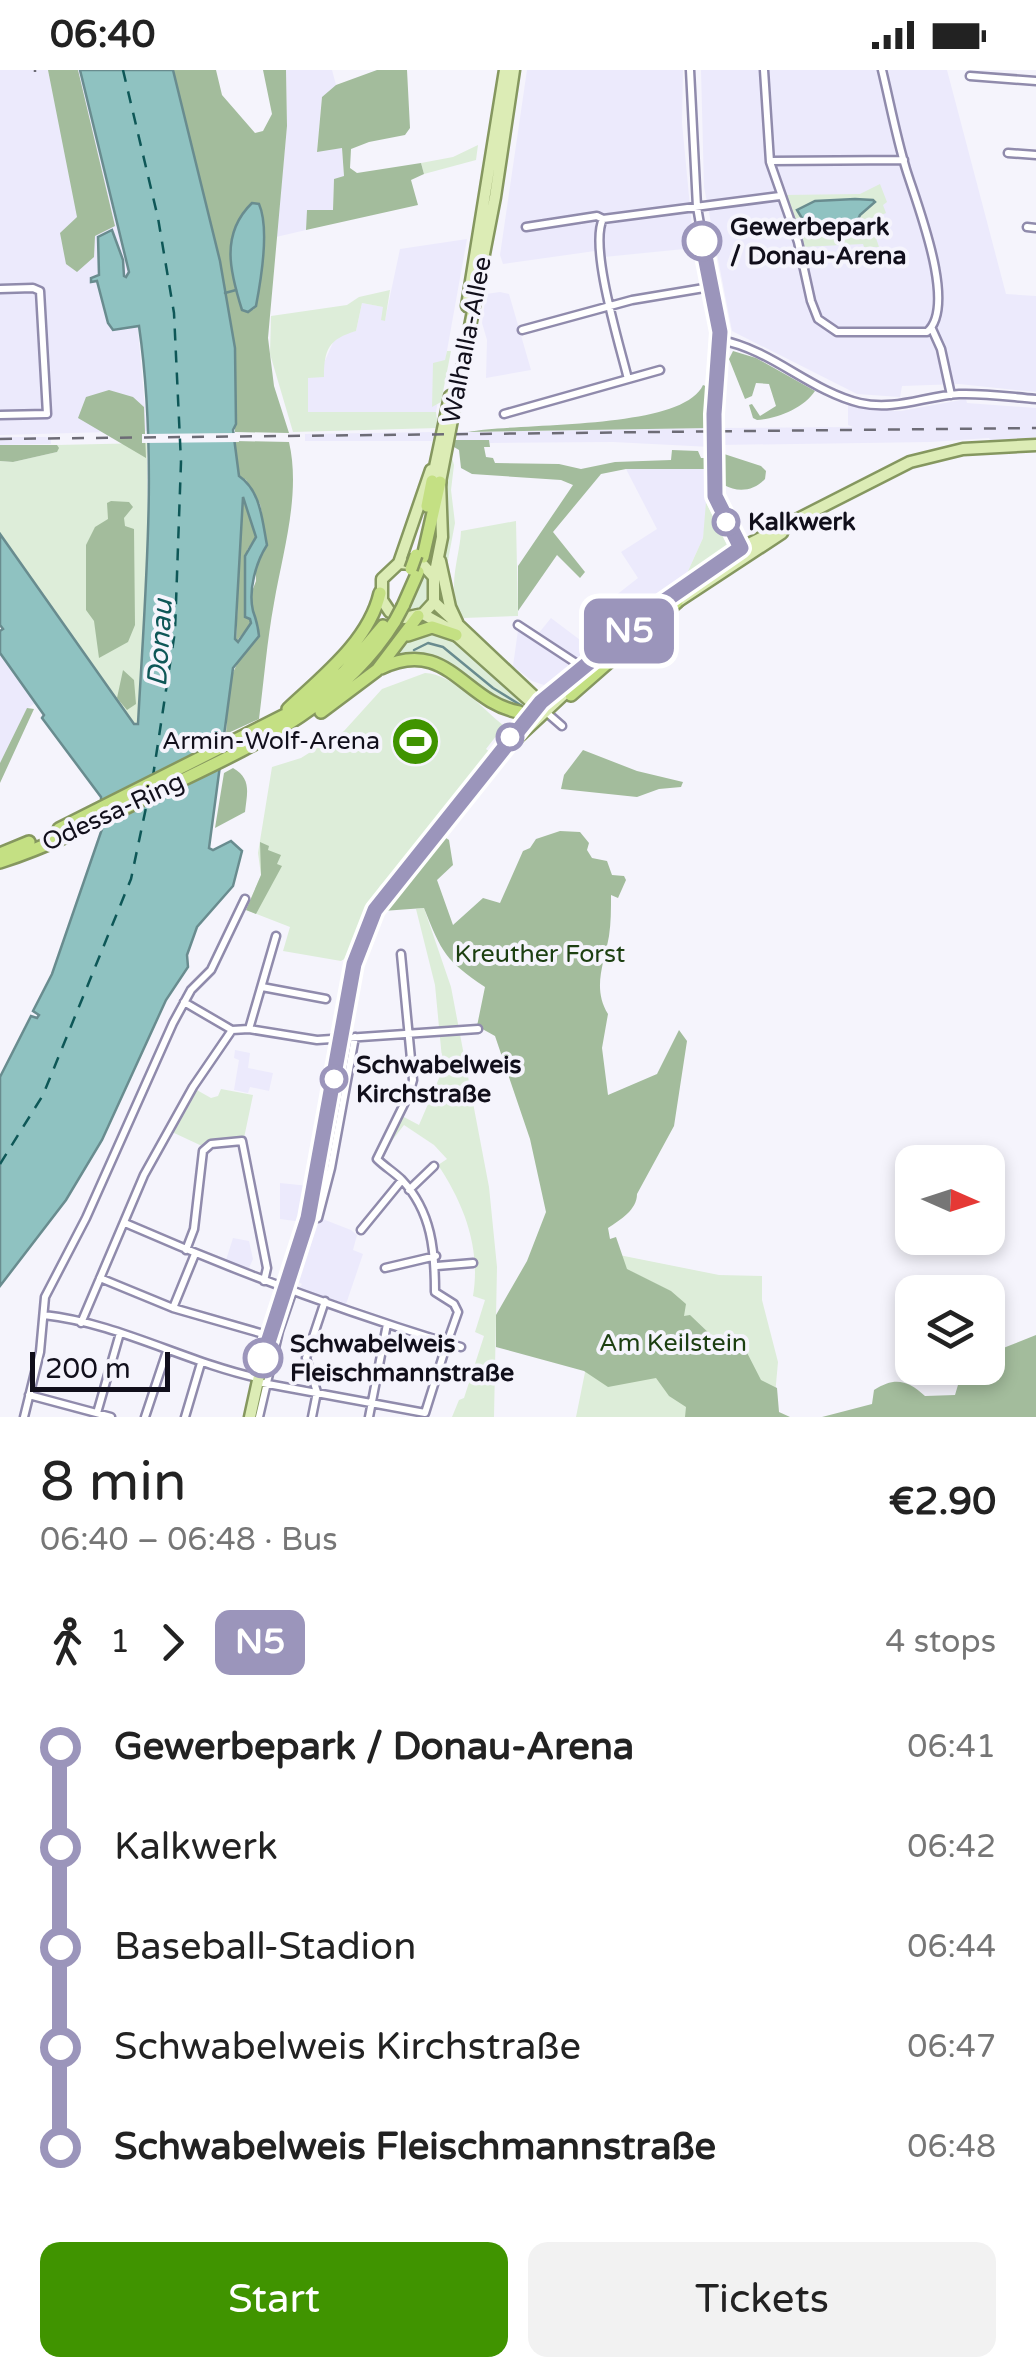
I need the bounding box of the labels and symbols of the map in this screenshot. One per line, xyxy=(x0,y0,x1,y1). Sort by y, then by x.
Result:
place label: Gewerbepark / Donau-Arena xyxy=(730,212,906,271)
marker: Gewerbepark / Donau-Arena xyxy=(683,222,721,260)
street label: Walhalla-Allee xyxy=(436,254,498,426)
place label: Kalkwerk xyxy=(748,507,856,537)
marker: Kalkwerk xyxy=(713,509,739,535)
water label: Donau xyxy=(140,596,180,688)
line badge: N5 xyxy=(584,598,674,664)
sports icon: Armin-Wolf-Arena xyxy=(389,715,441,767)
unlabelled marker xyxy=(497,724,523,750)
place label: Armin-Wolf-Arena xyxy=(162,726,380,756)
street label: Odessa-Ring xyxy=(37,766,189,858)
park label: Kreuther Forst xyxy=(455,939,626,969)
place label: Schwabelweis Kirchstraße xyxy=(356,1050,522,1109)
marker: Schwabelweis Kirchstraße xyxy=(321,1066,347,1092)
north arrow xyxy=(895,1145,1005,1255)
park label: Am Keilstein xyxy=(599,1328,747,1358)
place label: Schwabelweis Fleischmannstraße xyxy=(290,1329,514,1388)
marker: Schwabelweis Fleischmannstraße xyxy=(244,1339,282,1377)
scale bar xyxy=(30,1347,170,1392)

